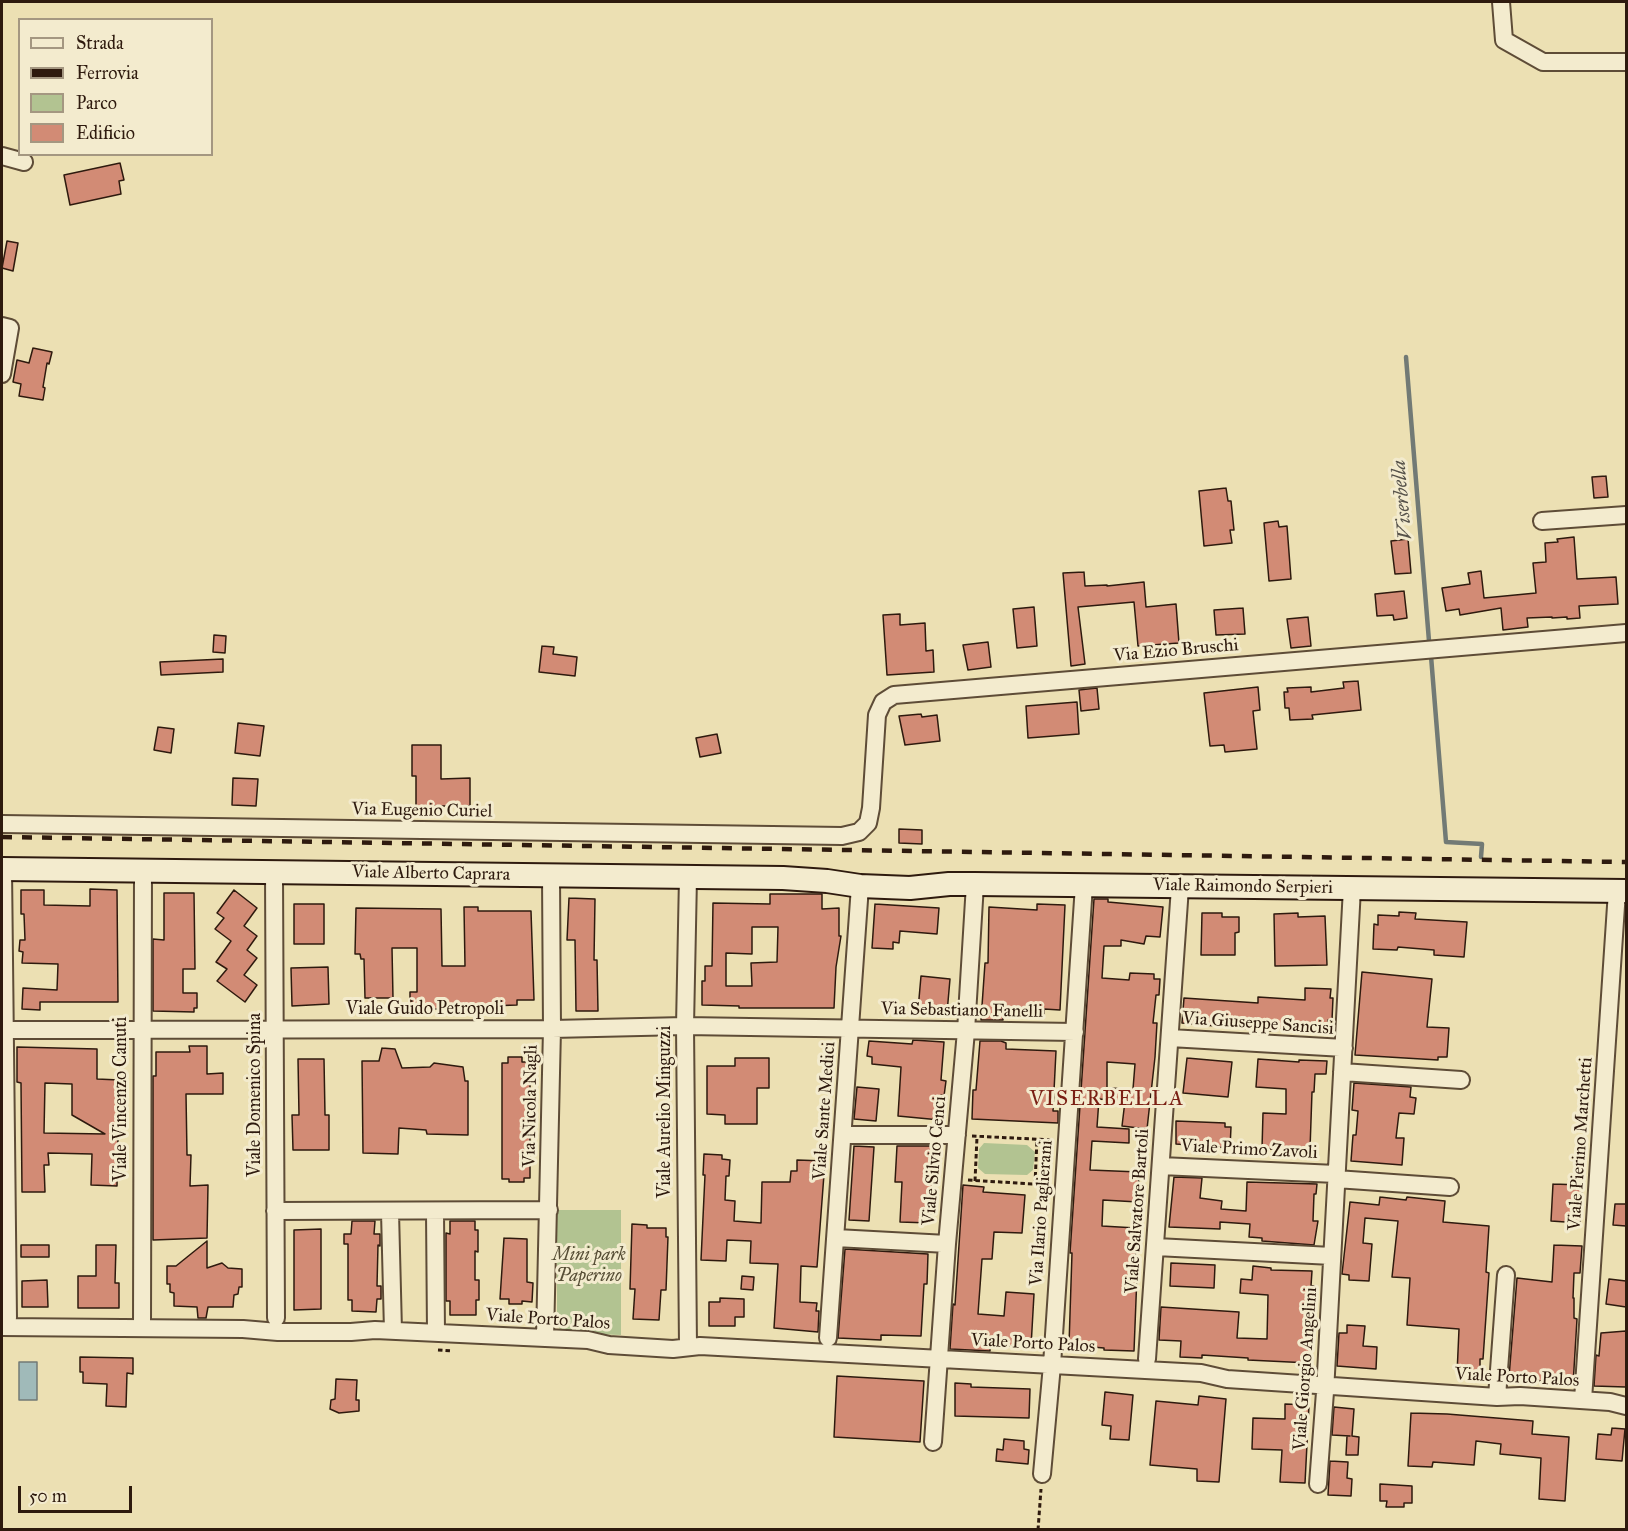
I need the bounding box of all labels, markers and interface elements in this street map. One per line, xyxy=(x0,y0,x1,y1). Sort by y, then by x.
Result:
legend xyxy=(18,18,213,156)
text: Strada xyxy=(76,32,124,54)
text: Ferrovia xyxy=(76,62,139,84)
text: Parco xyxy=(76,92,117,114)
text: Edificio xyxy=(76,122,135,144)
water label: Viserbella xyxy=(1388,459,1418,541)
street label: Via Ezio Bruschi xyxy=(1113,635,1239,667)
street label: Via Eugenio Curiel xyxy=(351,799,493,823)
street label: Viale Alberto Caprara xyxy=(352,862,510,886)
street label: Viale Raimondo Serpieri xyxy=(1153,875,1333,899)
street label: Viale Guido Petropoli xyxy=(346,999,504,1021)
street label: Via Sebastiano Fanelli xyxy=(881,999,1043,1023)
street label: Via Giuseppe Sancisi xyxy=(1182,1008,1334,1040)
street label: Viale Domenico Spina xyxy=(245,1013,267,1177)
street label: Viale Vincenzo Canuti xyxy=(111,1016,133,1182)
street label: Viale Aurelio Minguzzi xyxy=(655,1026,677,1198)
street label: Viale Sante Medici xyxy=(809,1041,841,1181)
street label: Via Nicola Nagli xyxy=(519,1044,543,1168)
street label: Viale Pierino Marchetti xyxy=(1564,1056,1598,1232)
district label: VISERBELLA xyxy=(1029,1087,1185,1113)
street label: Viale Silvio Cenci xyxy=(919,1095,951,1227)
street label: Viale Salvatore Bartoli xyxy=(1121,1128,1155,1294)
street label: Viale Primo Zavoli xyxy=(1180,1136,1318,1164)
street label: Via Ilario Paglierani xyxy=(1026,1139,1058,1287)
park label: Mini park Paperino xyxy=(552,1245,626,1288)
street label: Viale Giorgio Angelini xyxy=(1290,1287,1322,1451)
street label: Viale Porto Palos xyxy=(485,1305,611,1335)
street label: Viale Porto Palos xyxy=(970,1330,1096,1358)
street label: Viale Porto Palos xyxy=(1454,1364,1580,1392)
scale bar xyxy=(21,1474,135,1512)
text: 50 m xyxy=(29,1485,67,1507)

